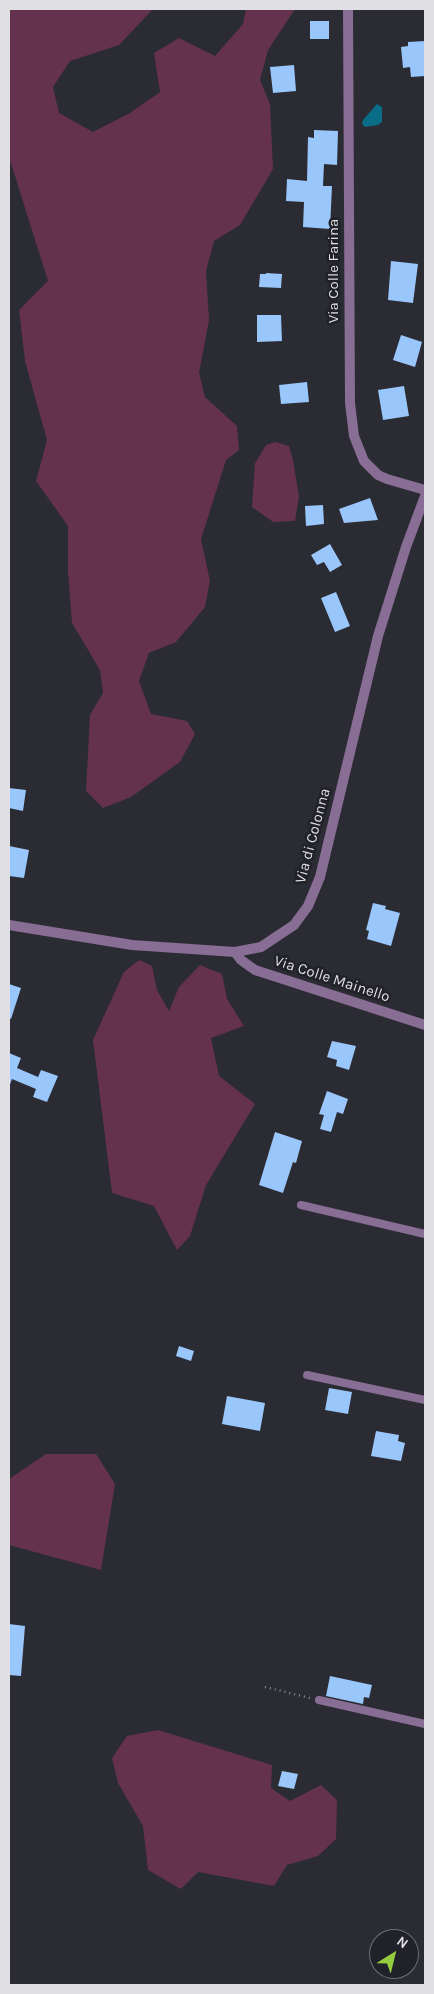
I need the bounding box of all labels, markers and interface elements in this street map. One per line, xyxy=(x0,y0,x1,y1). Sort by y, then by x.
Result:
street label: Via Colle Farina xyxy=(325,219,343,323)
street label: Via di Colonna xyxy=(292,786,334,886)
street label: Via Colle Mainello xyxy=(272,952,392,1006)
north arrow xyxy=(369,1929,419,1979)
text: N xyxy=(393,1932,412,1952)

